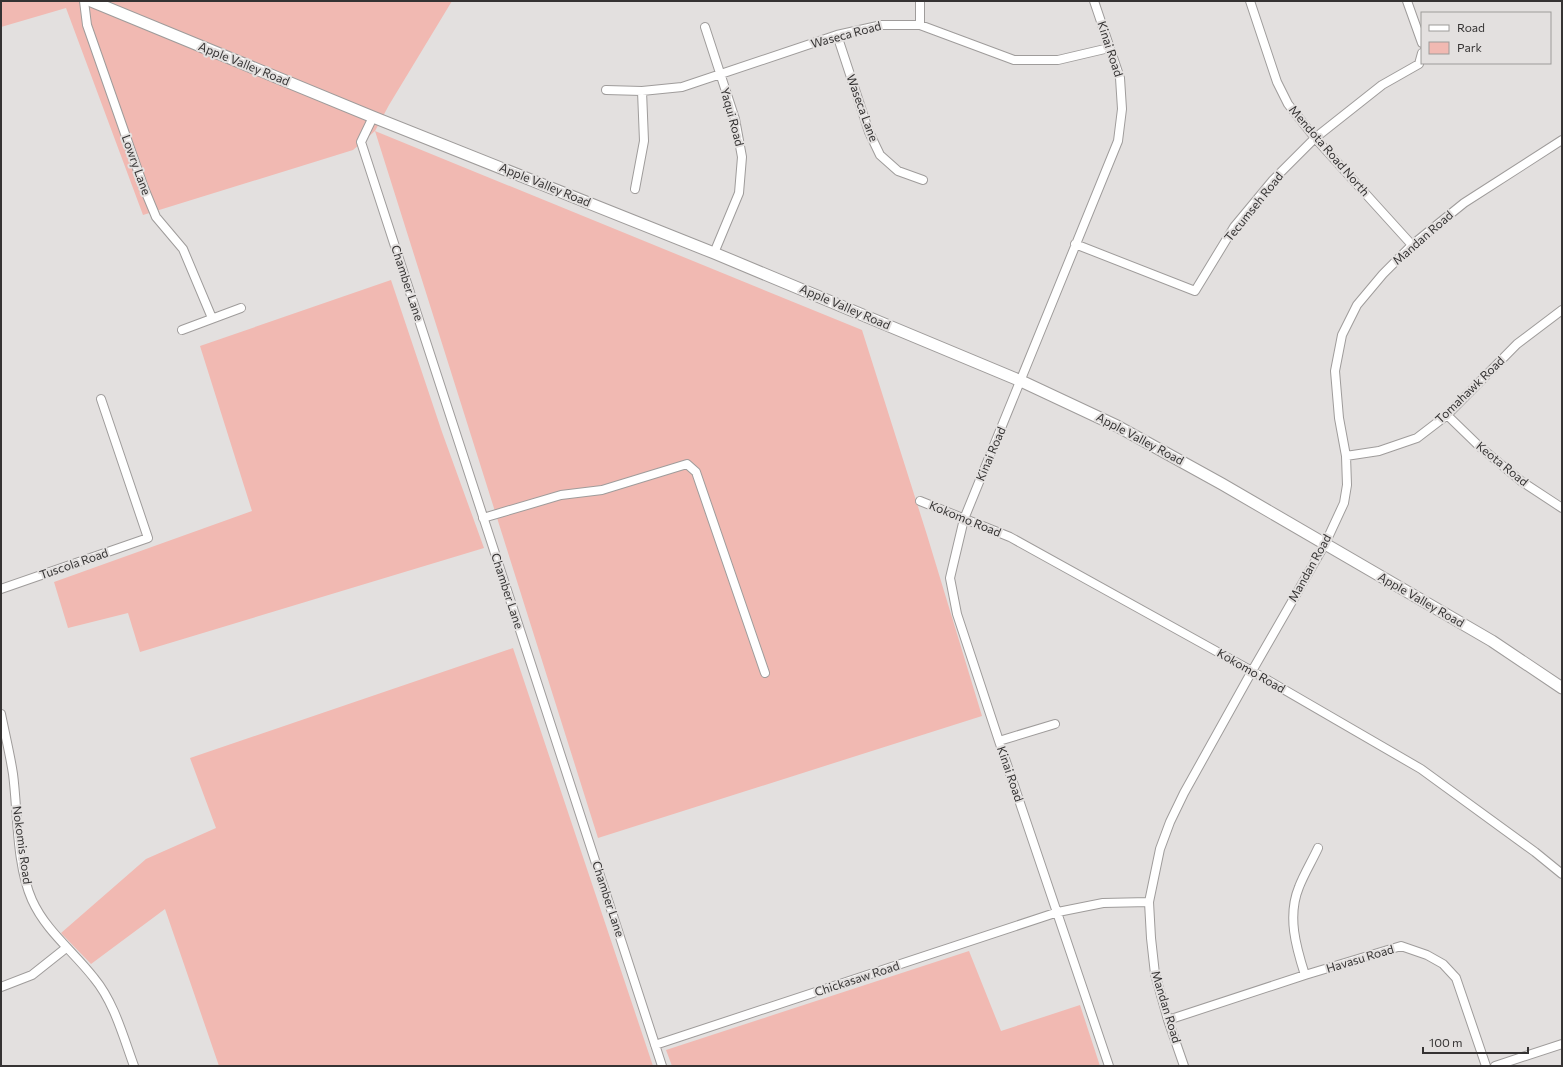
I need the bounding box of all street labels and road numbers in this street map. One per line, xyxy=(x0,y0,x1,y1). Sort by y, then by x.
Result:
street label: Waseca Road xyxy=(809,18,882,50)
street label: Kinai Road xyxy=(1095,19,1127,78)
street label: Apple Valley Road xyxy=(197,38,292,88)
street label: Waseca Lane xyxy=(844,72,882,143)
street label: Yaqui Road xyxy=(718,86,748,148)
street label: Mendota Road North xyxy=(1287,102,1373,198)
street label: Lowry Lane xyxy=(120,133,154,197)
street label: Apple Valley Road xyxy=(498,159,593,209)
street label: Tecumseh Road xyxy=(1221,169,1286,244)
street label: Mandan Road xyxy=(1389,207,1455,267)
street label: Chamber Lane xyxy=(389,243,427,322)
street label: Apple Valley Road xyxy=(798,281,893,331)
street label: Tomahawk Road xyxy=(1432,353,1507,426)
street label: Apple Valley Road xyxy=(1094,409,1187,467)
street label: Kinai Road xyxy=(972,424,1008,483)
street label: Keota Road xyxy=(1474,438,1531,488)
street label: Kokomo Road xyxy=(927,497,1003,539)
street label: Mandan Road xyxy=(1285,531,1333,604)
street label: Tuscola Road xyxy=(38,545,110,581)
street label: Chamber Lane xyxy=(489,551,527,630)
street label: Apple Valley Road xyxy=(1376,569,1467,629)
street label: Kokomo Road xyxy=(1215,645,1288,695)
street label: Kinai Road xyxy=(995,744,1027,803)
street label: Nokomis Road xyxy=(11,805,35,885)
street label: Chamber Lane xyxy=(590,859,628,938)
street label: Havasu Road xyxy=(1324,941,1395,975)
street label: Chickasaw Road xyxy=(812,958,901,998)
street label: Mandan Road xyxy=(1149,969,1185,1045)

